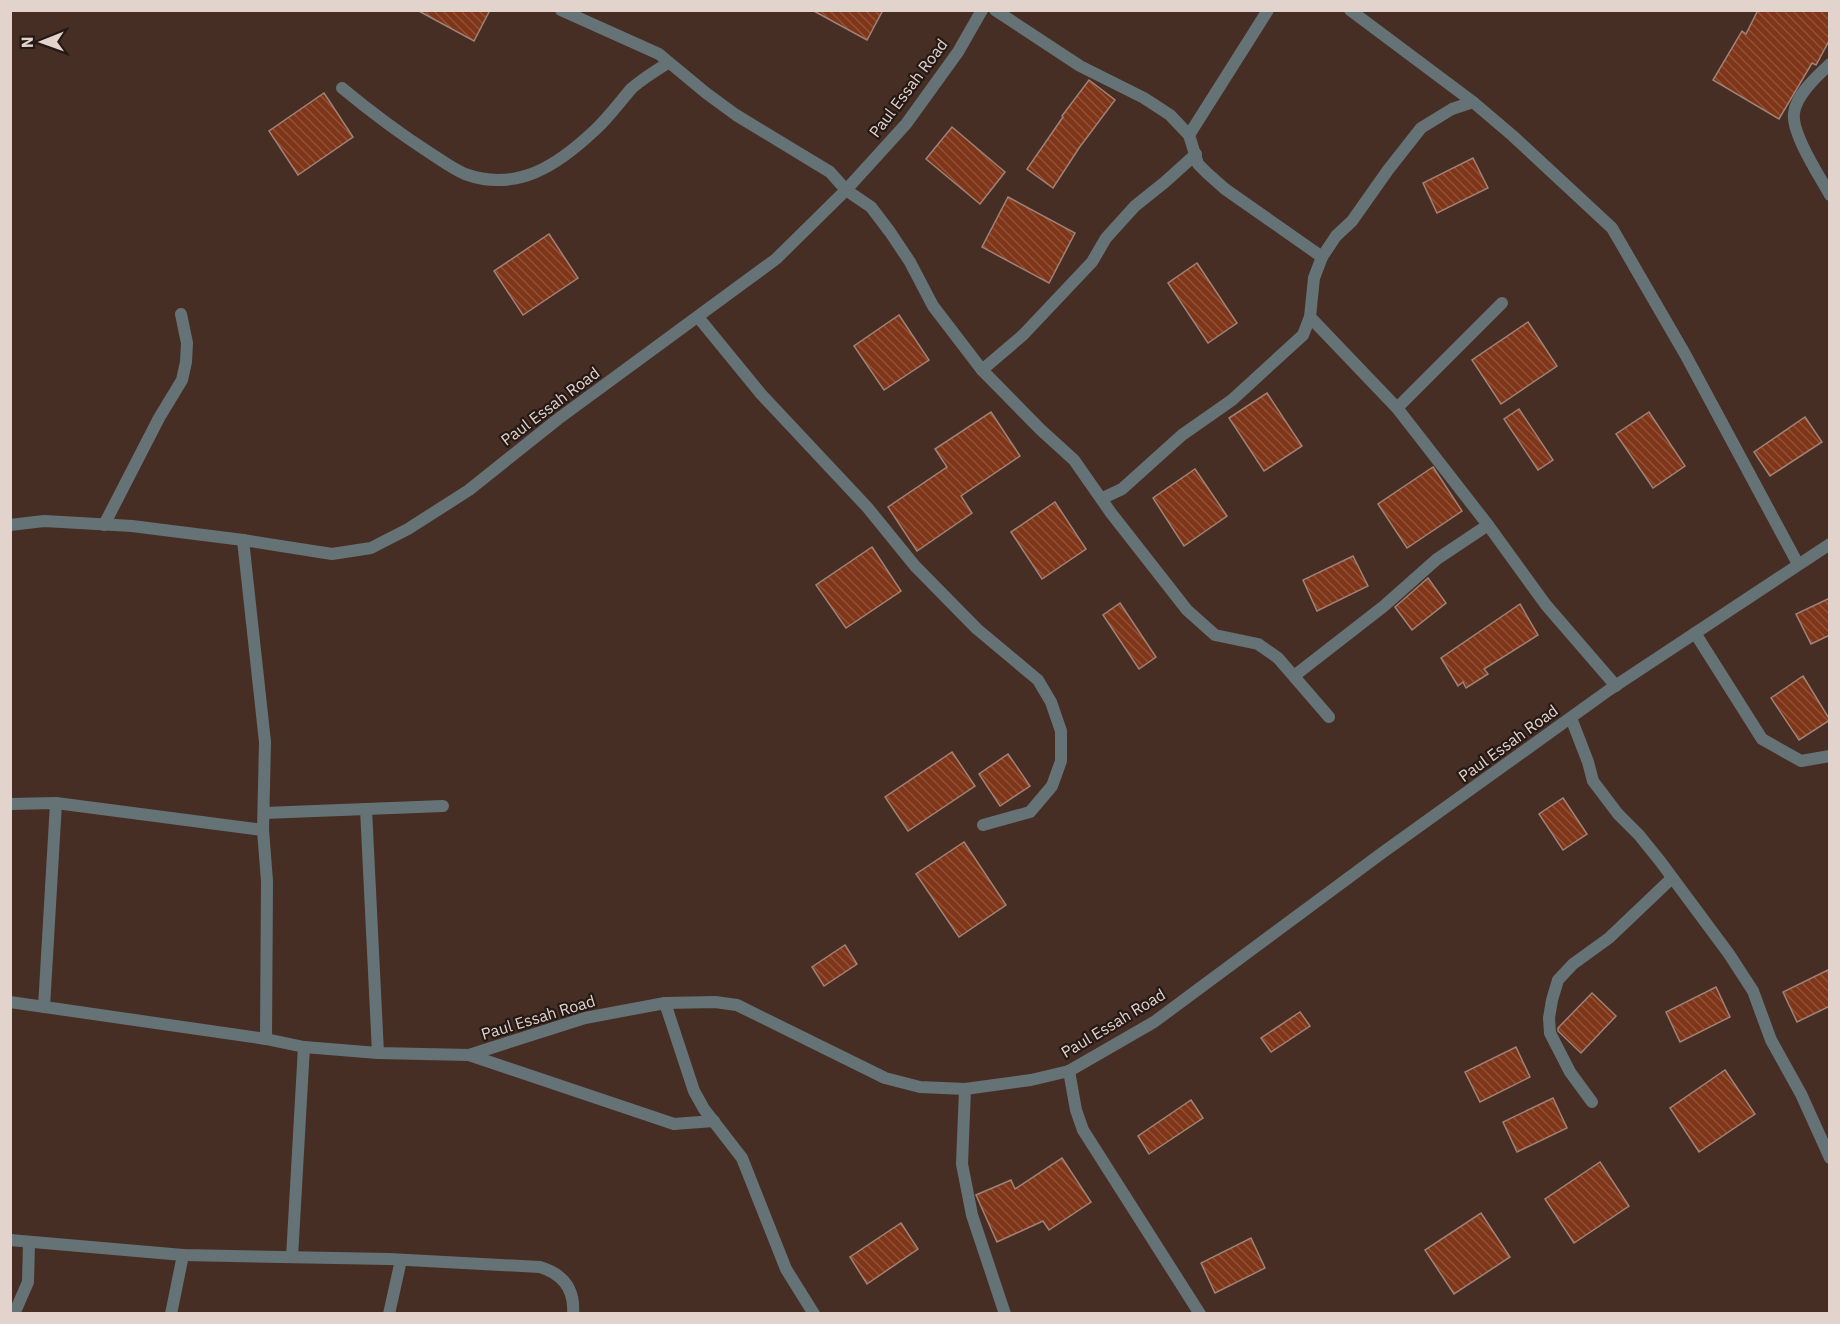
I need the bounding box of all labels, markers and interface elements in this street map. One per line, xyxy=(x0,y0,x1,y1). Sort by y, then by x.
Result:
north arrow xyxy=(12,12,72,72)
street label: Paul Essah Road xyxy=(864,35,952,141)
text: N xyxy=(17,36,37,48)
street label: Paul Essah Road xyxy=(497,362,603,450)
street label: Paul Essah Road xyxy=(1454,700,1562,786)
street label: Paul Essah Road xyxy=(1057,984,1169,1062)
street label: Paul Essah Road xyxy=(479,990,597,1044)

